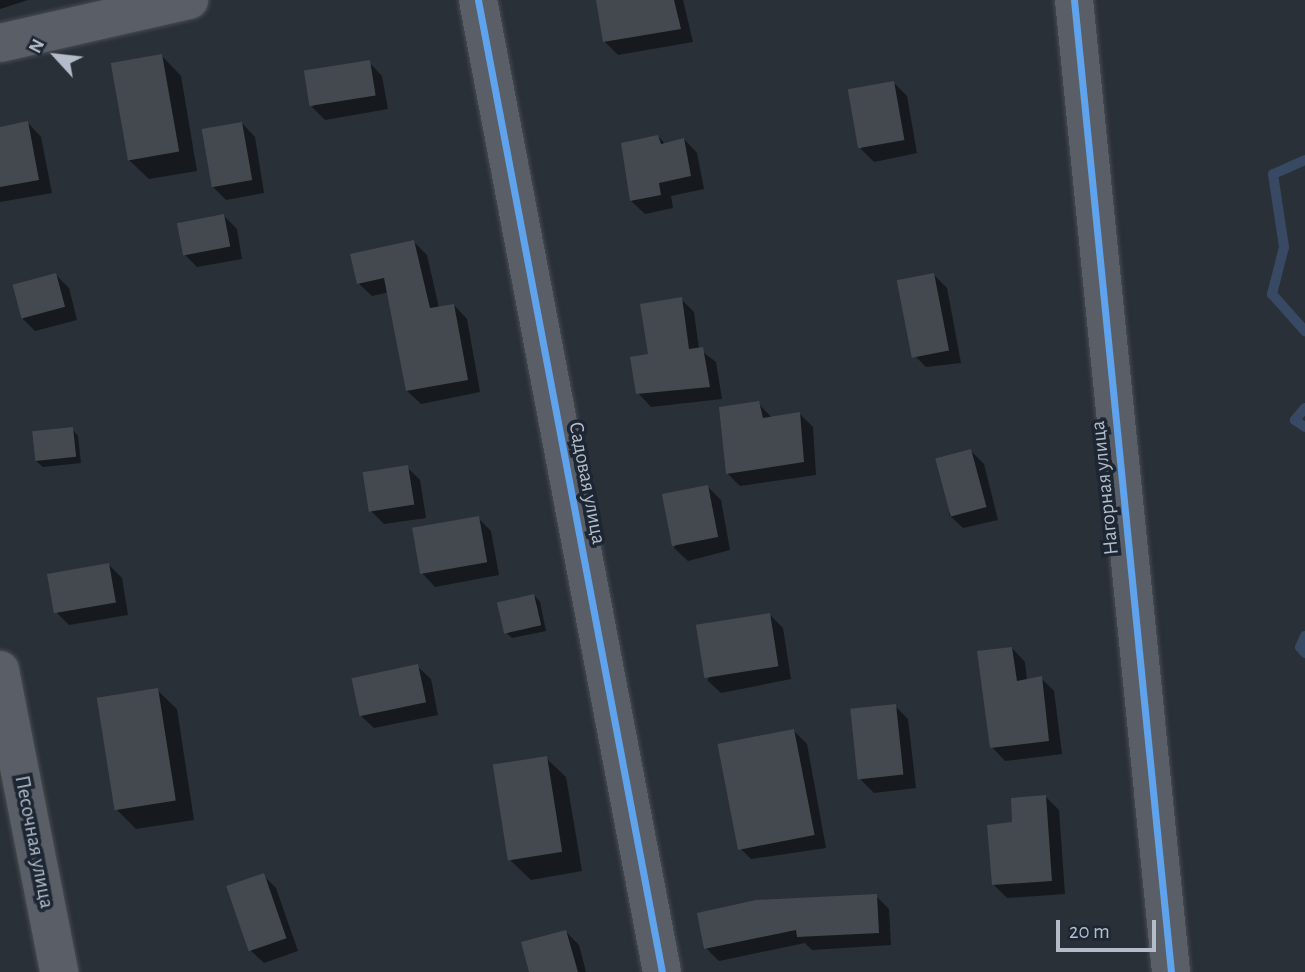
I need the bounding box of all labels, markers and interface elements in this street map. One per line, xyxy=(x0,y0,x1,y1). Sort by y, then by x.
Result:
north arrow xyxy=(21,21,91,91)
text: N xyxy=(25,36,48,56)
street label: Нагорная улица xyxy=(1085,419,1125,557)
street label: Садовая улица xyxy=(563,420,611,546)
street label: Песочная улица xyxy=(9,773,59,911)
scale bar xyxy=(1060,906,1160,950)
text: 20 m xyxy=(1069,921,1110,942)

